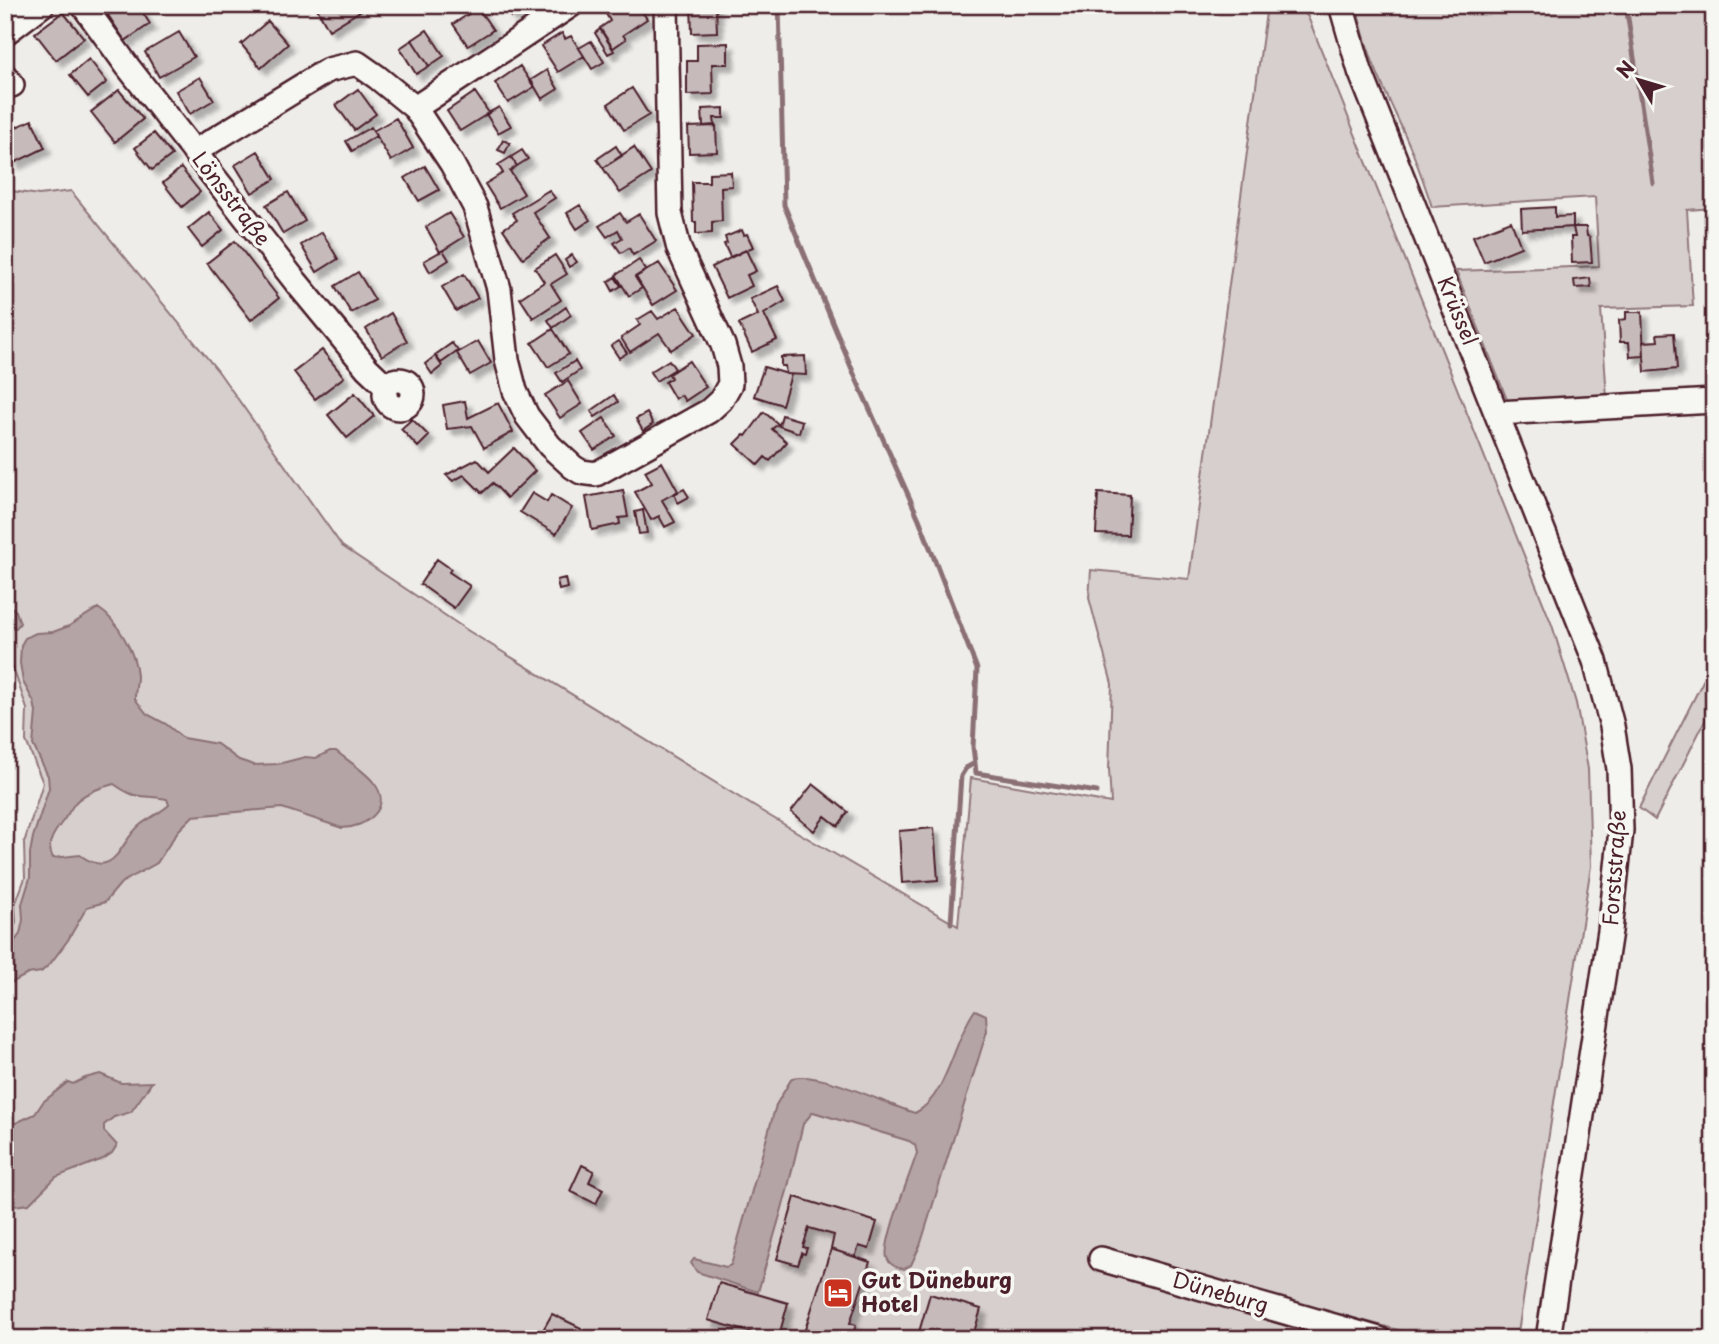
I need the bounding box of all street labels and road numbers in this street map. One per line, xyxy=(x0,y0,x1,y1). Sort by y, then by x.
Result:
street label: Lönsstraße xyxy=(185,144,280,252)
street label: Krüssel xyxy=(1431,271,1487,349)
street label: Forststraße xyxy=(1593,809,1633,927)
street label: Düneburg xyxy=(1169,1262,1273,1320)

